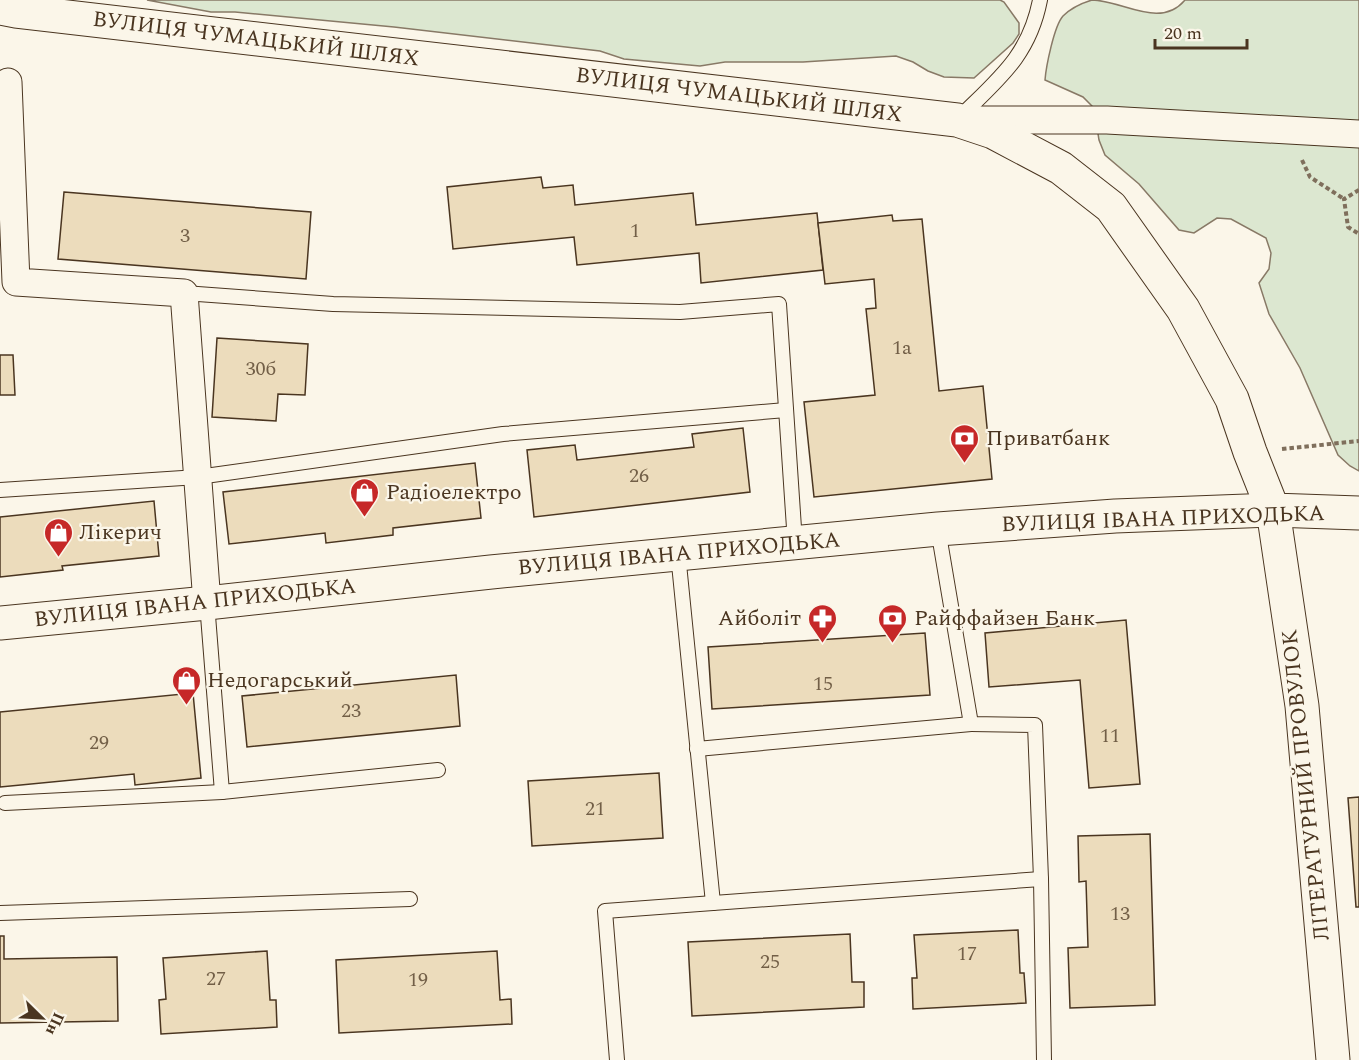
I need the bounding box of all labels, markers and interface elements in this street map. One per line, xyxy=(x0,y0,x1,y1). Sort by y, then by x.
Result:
street label: ВУЛИЦЯ ЧУМАЦЬКИЙ ШЛЯХ xyxy=(91,3,421,75)
scale bar xyxy=(1155,12,1246,50)
text: 20 m xyxy=(1164,20,1202,47)
street label: ВУЛИЦЯ ЧУМАЦЬКИЙ ШЛЯХ xyxy=(574,59,904,131)
house number: 1 xyxy=(630,216,640,246)
house number: 3 xyxy=(180,221,190,251)
house number: 1а xyxy=(892,333,912,363)
house number: 30б xyxy=(246,354,276,384)
bank icon: Приватбанк xyxy=(949,422,981,464)
place label: Приватбанк xyxy=(986,422,1110,455)
house number: 26 xyxy=(629,461,649,491)
shop icon: Радіоелектро xyxy=(349,476,381,518)
place label: Радіоелектро xyxy=(386,476,522,509)
street label: ВУЛИЦЯ ІВАНА ПРИХОДЬКА xyxy=(1001,497,1325,541)
shop icon: Лікерич xyxy=(42,516,74,558)
place label: Лікерич xyxy=(79,516,162,549)
street label: ВУЛИЦЯ ІВАНА ПРИХОДЬКА xyxy=(516,523,842,585)
street label: ВУЛИЦЯ ІВАНА ПРИХОДЬКА xyxy=(32,570,358,636)
place label: Айболіт xyxy=(718,602,801,635)
pharmacy icon: Айболіт xyxy=(806,602,838,644)
bank icon: Райффайзен Банк xyxy=(877,602,909,644)
place label: Райффайзен Банк xyxy=(914,602,1095,635)
street label: ЛІТЕРАТУРНИЙ ПРОВУЛОК xyxy=(1273,627,1339,942)
shop icon: Недогарський xyxy=(170,664,202,706)
place label: Недогарський xyxy=(207,664,353,697)
house number: 15 xyxy=(813,669,833,699)
house number: 23 xyxy=(341,696,361,726)
house number: 11 xyxy=(1100,721,1120,751)
house number: 29 xyxy=(89,728,109,758)
house number: 21 xyxy=(585,794,605,824)
house number: 13 xyxy=(1110,899,1130,929)
house number: 17 xyxy=(957,939,977,969)
house number: 25 xyxy=(760,947,780,977)
house number: 27 xyxy=(206,964,226,994)
house number: 19 xyxy=(408,965,428,995)
north arrow xyxy=(12,988,72,1048)
text: Пн xyxy=(39,1008,70,1039)

